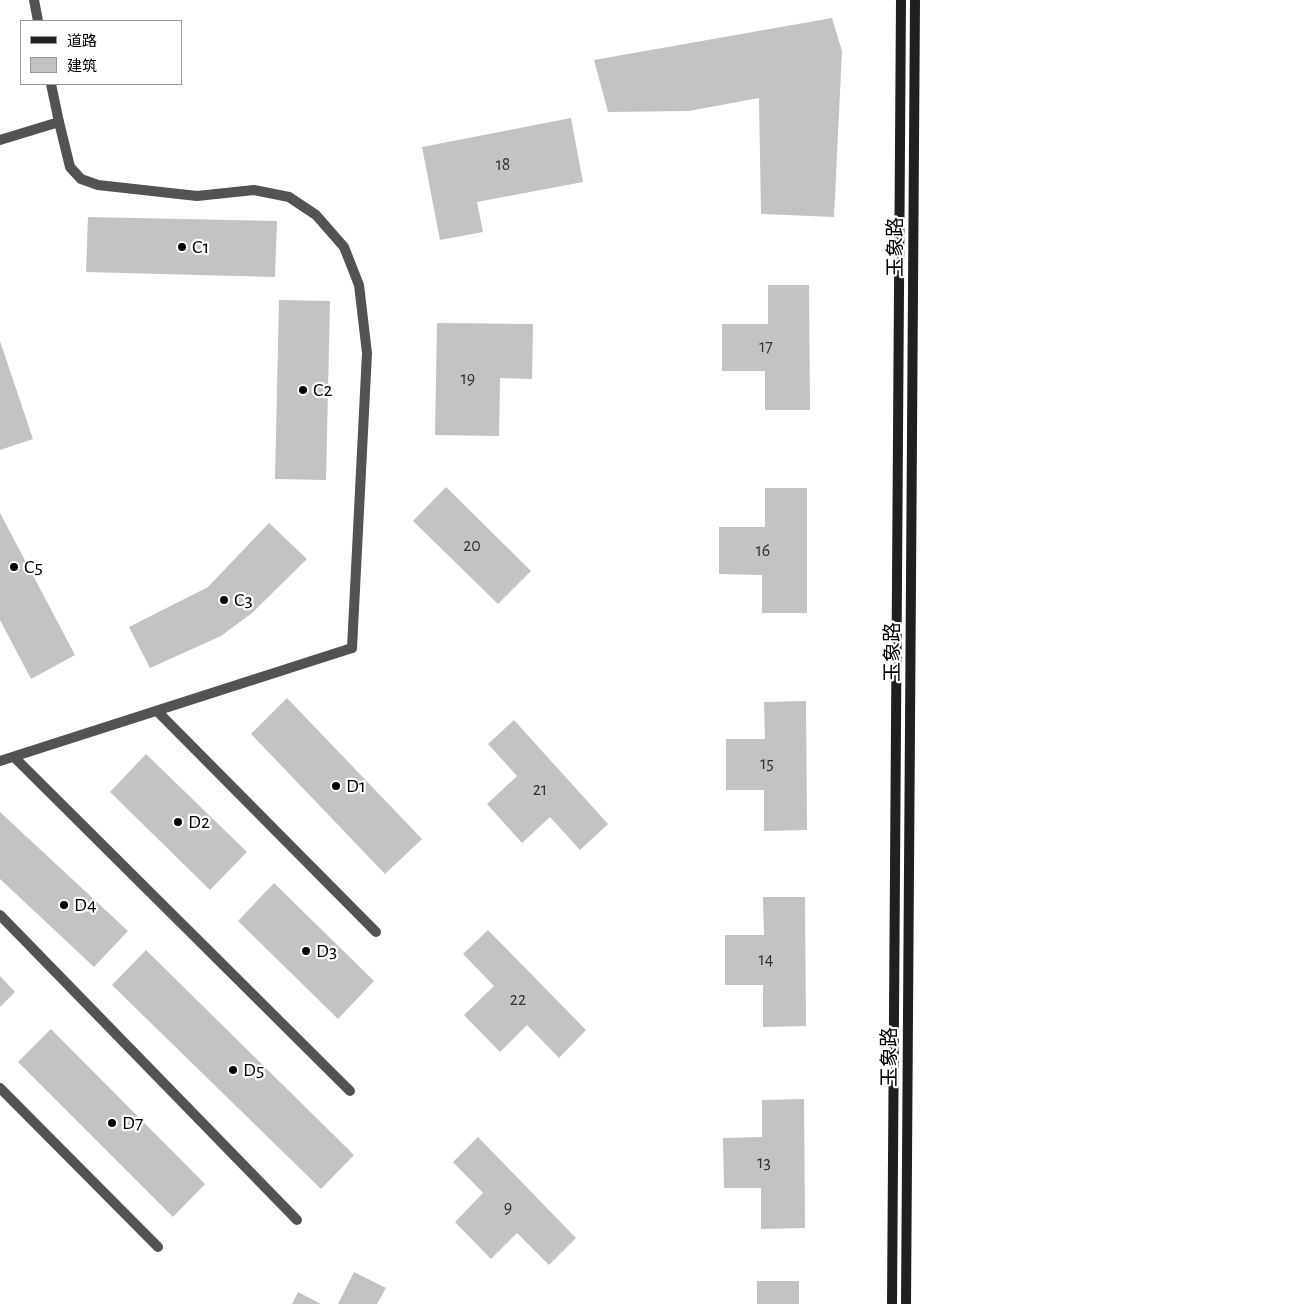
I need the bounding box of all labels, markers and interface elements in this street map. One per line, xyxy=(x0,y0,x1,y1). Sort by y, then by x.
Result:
legend xyxy=(20,20,182,85)
text: 道路 xyxy=(67,34,97,49)
text: 建筑 xyxy=(67,59,97,74)
house number: 18 xyxy=(496,154,510,176)
street label: 玉象路 xyxy=(884,217,908,277)
place label: C1 xyxy=(192,235,209,259)
marker: C1 xyxy=(176,241,188,253)
house number: 17 xyxy=(759,336,773,358)
house number: 19 xyxy=(461,368,475,390)
place label: C2 xyxy=(313,378,332,402)
marker: C2 xyxy=(297,384,309,396)
house number: 20 xyxy=(463,535,481,557)
house number: 16 xyxy=(756,540,770,562)
place label: C5 xyxy=(24,555,43,579)
marker: C5 xyxy=(8,561,20,573)
place label: C3 xyxy=(234,588,253,612)
marker: C3 xyxy=(218,594,230,606)
street label: 玉象路 xyxy=(881,622,905,682)
house number: 15 xyxy=(760,753,774,775)
place label: D1 xyxy=(346,774,366,798)
house number: 21 xyxy=(533,779,547,801)
marker: D1 xyxy=(330,780,342,792)
place label: D2 xyxy=(188,810,210,834)
marker: D2 xyxy=(172,816,184,828)
place label: D4 xyxy=(74,893,97,917)
marker: D4 xyxy=(58,899,70,911)
place label: D3 xyxy=(316,939,337,963)
marker: D3 xyxy=(300,945,312,957)
house number: 14 xyxy=(759,949,773,971)
house number: 22 xyxy=(510,989,526,1011)
street label: 玉象路 xyxy=(878,1027,902,1087)
place label: D5 xyxy=(243,1058,264,1082)
marker: D5 xyxy=(227,1064,239,1076)
place label: D7 xyxy=(122,1111,143,1135)
marker: D7 xyxy=(106,1117,118,1129)
house number: 13 xyxy=(757,1152,771,1174)
house number: 9 xyxy=(504,1197,512,1219)

